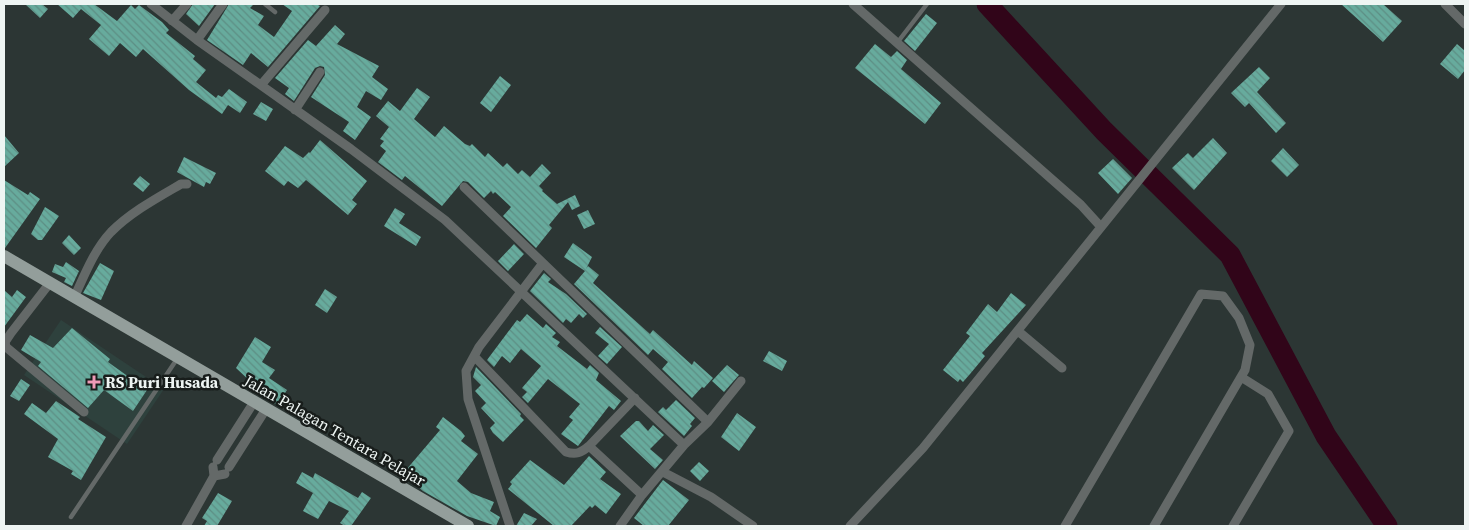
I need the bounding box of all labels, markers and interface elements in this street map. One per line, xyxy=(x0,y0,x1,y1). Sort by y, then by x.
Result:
street label: Jalan Palagan Tentara Pelajar xyxy=(239,368,430,491)
place label: RS Puri Husada xyxy=(105,371,219,393)
marker: RS Puri Husada xyxy=(87,375,101,389)

